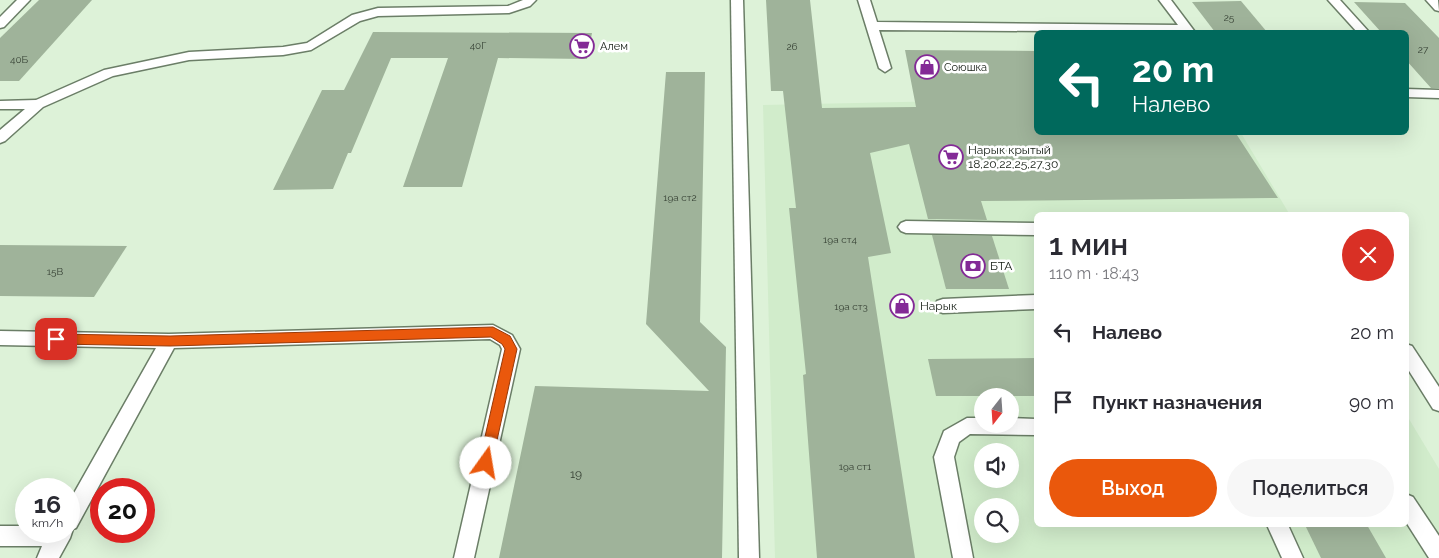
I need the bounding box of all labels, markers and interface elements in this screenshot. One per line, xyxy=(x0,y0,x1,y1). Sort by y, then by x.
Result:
house number: 25 xyxy=(1224,12,1235,23)
supermarket icon: Алем xyxy=(569,33,595,59)
house number: 40Г xyxy=(470,40,486,51)
place label: Алем xyxy=(600,40,628,53)
house number: 26 xyxy=(786,41,798,52)
house number: 27 xyxy=(1418,44,1429,55)
text: 20 m xyxy=(1132,49,1214,90)
icon: left xyxy=(1049,50,1114,115)
house number: 40Б xyxy=(10,54,29,65)
shop icon: Союшка xyxy=(914,54,940,80)
place label: Союшка xyxy=(944,61,987,74)
text: Налево xyxy=(1132,91,1210,117)
place label: Нарык крытый 18,20,22,25,27,30 xyxy=(968,143,1058,171)
supermarket icon: Нарык крытый 18,20,22,25,27,30 xyxy=(938,144,964,170)
house number: 19а ст2 xyxy=(663,192,697,203)
text: 1 мин xyxy=(1049,227,1128,262)
button: close xyxy=(1342,229,1394,281)
house number: 19а ст4 xyxy=(823,234,857,245)
bank icon: БТА xyxy=(960,253,986,279)
place label: БТА xyxy=(990,259,1012,273)
text: 110 m · 18:43 xyxy=(1049,264,1139,283)
house number: 15В xyxy=(47,266,64,277)
shop icon: Нарык xyxy=(889,293,915,319)
place label: Нарык xyxy=(920,299,957,313)
house number: 19а ст3 xyxy=(834,301,868,312)
pin xyxy=(35,318,77,360)
icon: left xyxy=(1049,318,1077,346)
text: Налево xyxy=(1092,321,1162,343)
text: 20 m xyxy=(1350,321,1394,343)
icon: arrive xyxy=(42,325,70,353)
north arrow xyxy=(974,388,1019,432)
map controls xyxy=(974,388,1019,543)
icon: arrive xyxy=(1049,388,1077,416)
text: Пункт назначения xyxy=(1092,391,1262,413)
text: 90 m xyxy=(1349,391,1394,413)
position arrow xyxy=(459,436,511,488)
button: sound xyxy=(974,443,1019,488)
button: Выход xyxy=(1049,459,1217,517)
button: Поделиться xyxy=(1227,459,1394,517)
house number: 19а ст1 xyxy=(839,461,872,472)
house number: 19 xyxy=(570,467,582,481)
speed limit sign: 20 xyxy=(90,478,155,543)
text: 16 xyxy=(34,489,61,519)
button: search xyxy=(974,498,1019,543)
text: km/h xyxy=(32,516,63,530)

